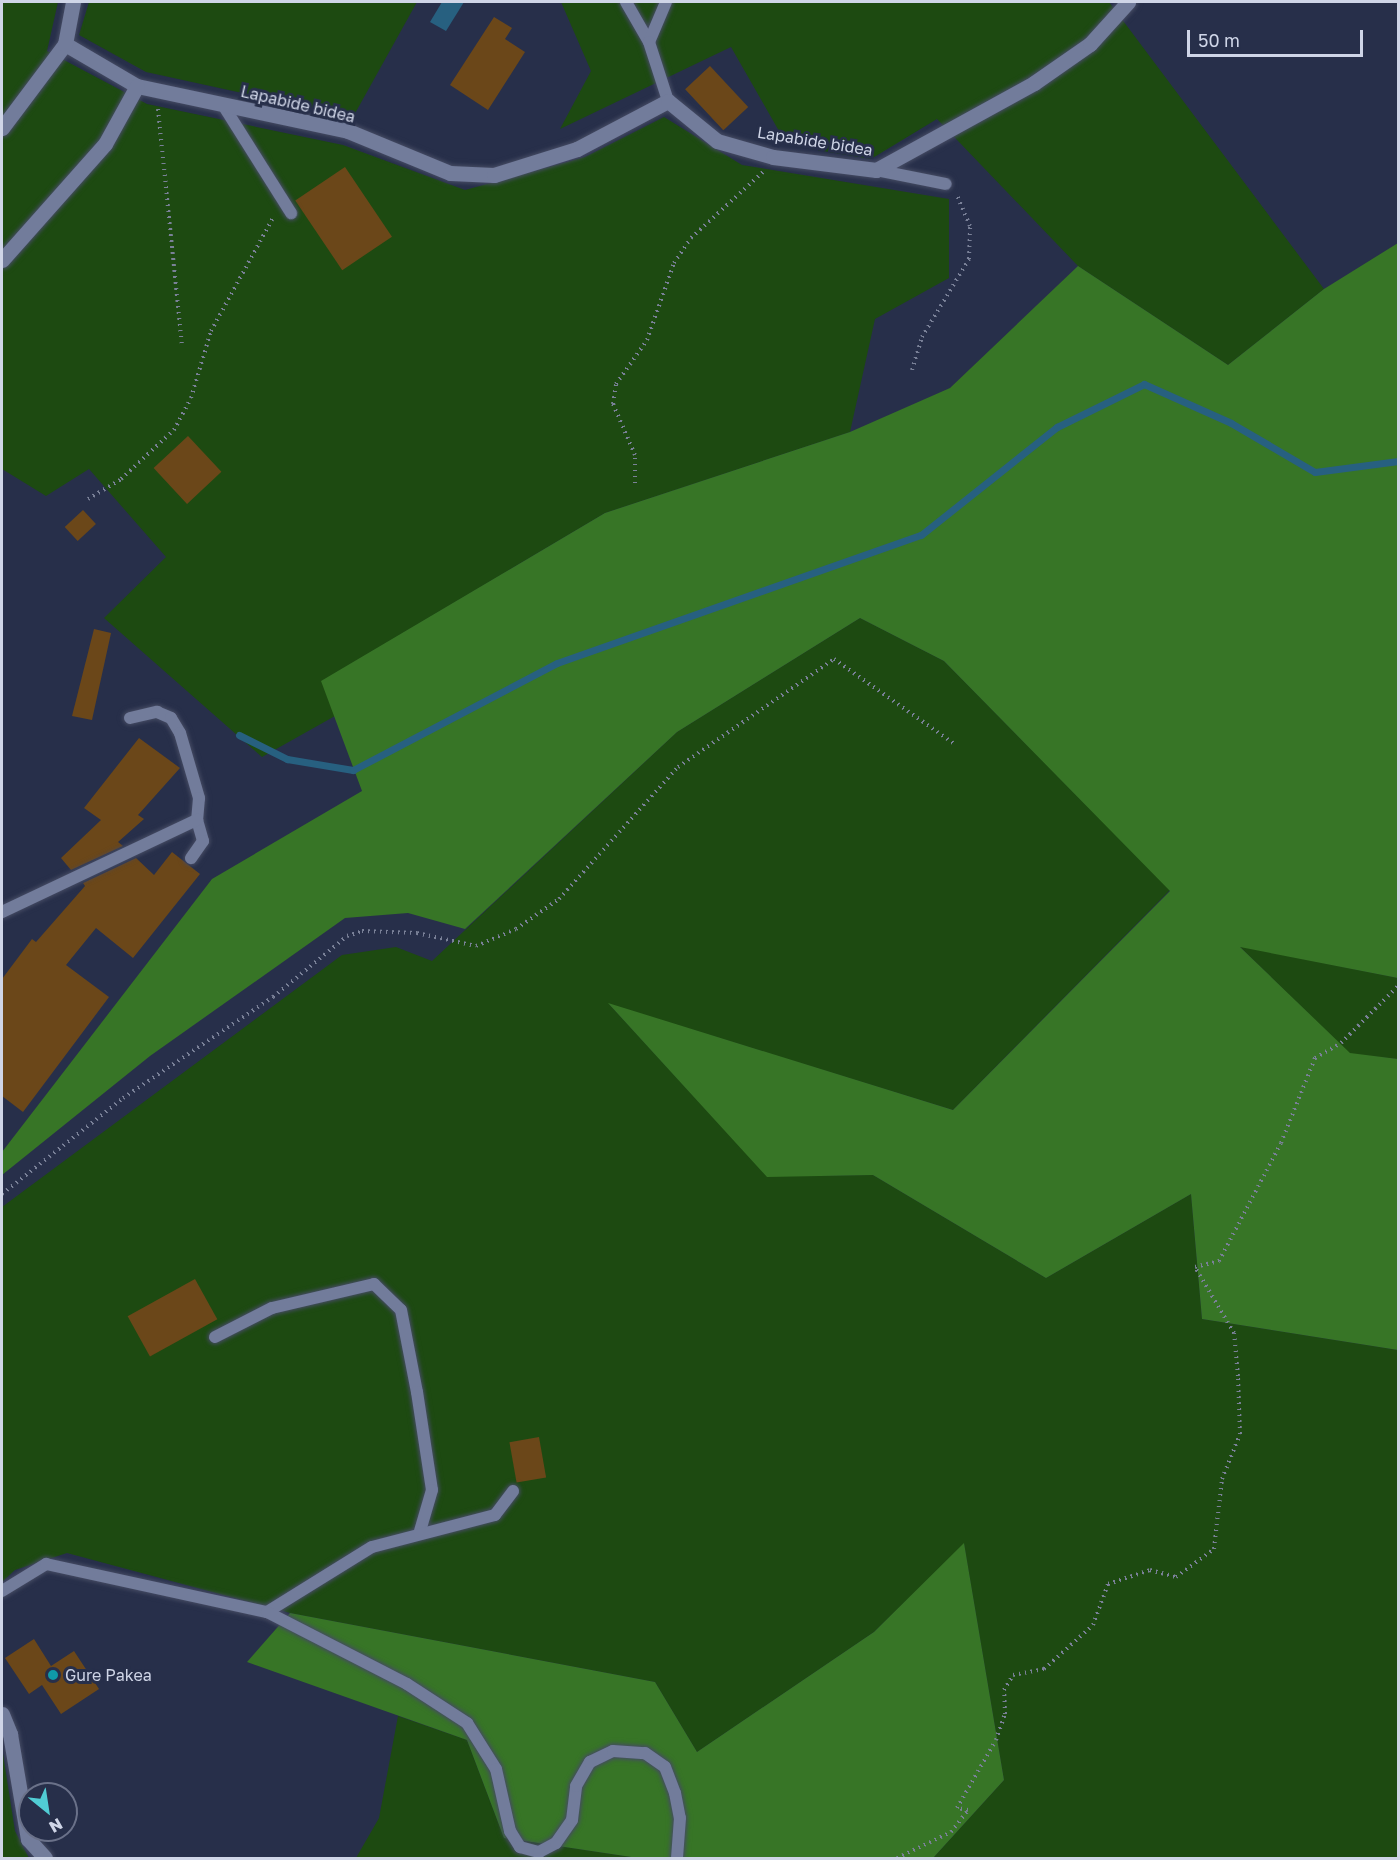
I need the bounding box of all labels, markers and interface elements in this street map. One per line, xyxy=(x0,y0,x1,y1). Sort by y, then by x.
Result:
scale bar xyxy=(1190,18,1366,56)
text: 50 m xyxy=(1198,29,1240,51)
street label: Lapabide bidea xyxy=(239,82,357,126)
street label: Lapabide bidea xyxy=(756,122,874,160)
place label: Gure Pakea xyxy=(65,1665,152,1685)
marker: Gure Pakea xyxy=(46,1668,60,1682)
north arrow xyxy=(18,1782,78,1842)
text: N xyxy=(46,1814,66,1838)

